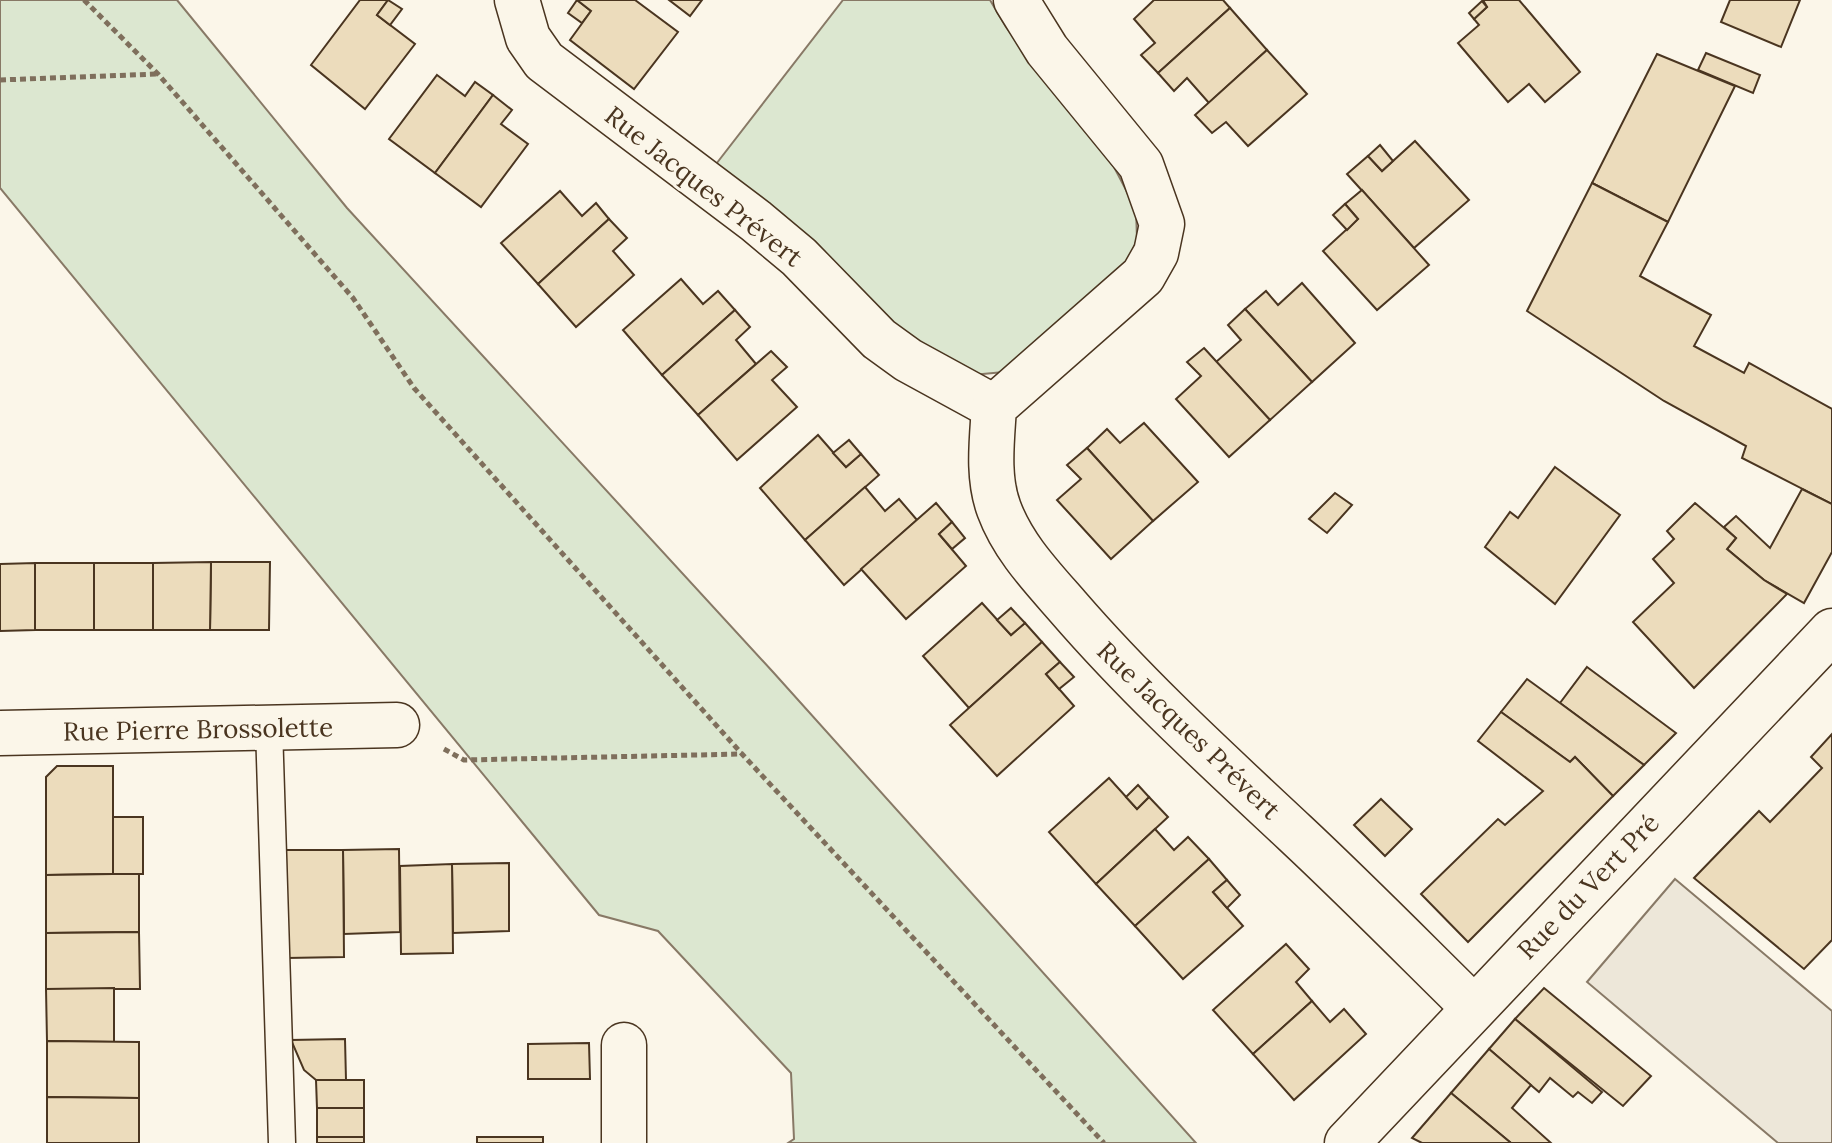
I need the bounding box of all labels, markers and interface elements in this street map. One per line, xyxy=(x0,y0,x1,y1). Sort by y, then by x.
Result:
street label: Rue Jacques Prévert xyxy=(598,98,810,274)
street label: Rue Jacques Prévert xyxy=(1090,634,1288,826)
street label: Rue Pierre Brossolette xyxy=(63,710,333,748)
street label: Rue du Vert Pré xyxy=(1510,806,1666,966)

